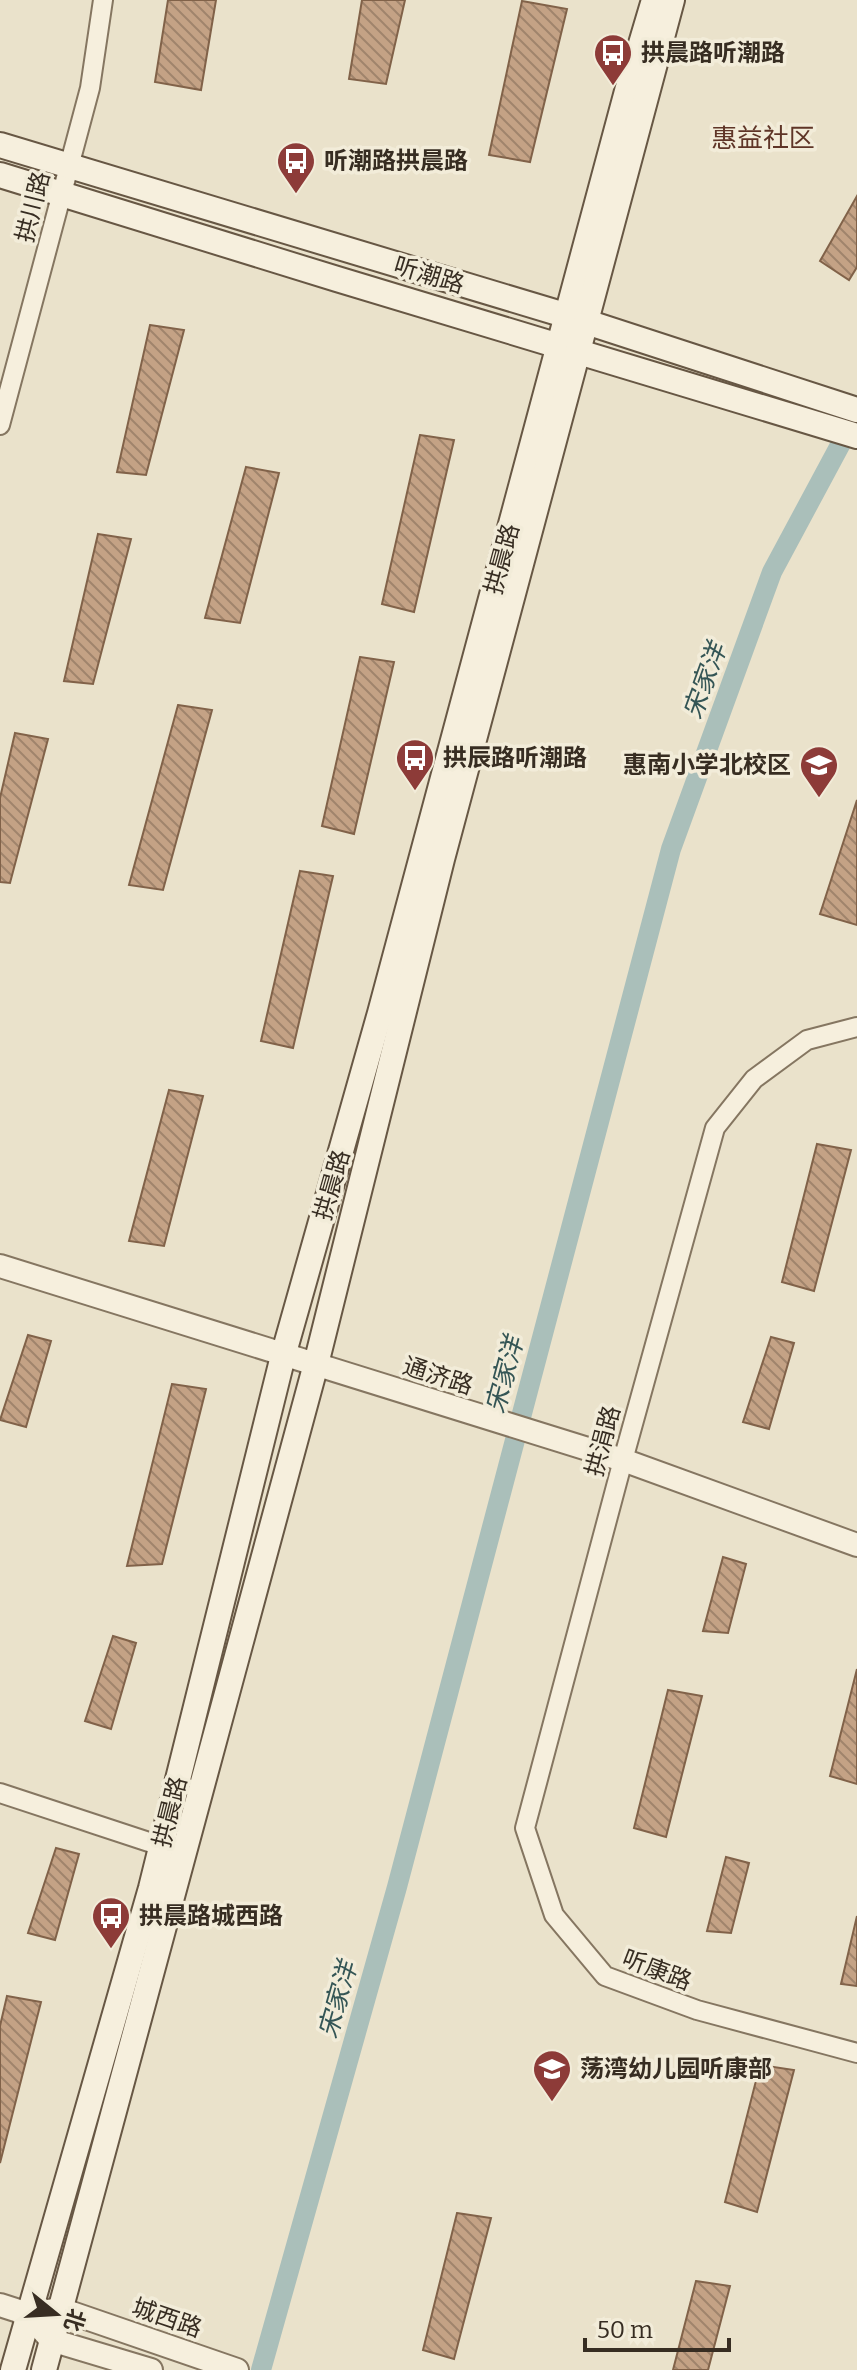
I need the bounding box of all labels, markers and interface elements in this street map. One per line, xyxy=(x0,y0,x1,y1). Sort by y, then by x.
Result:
bus stop icon: 拱晨路听潮路 xyxy=(592,32,634,87)
place label: 拱晨路听潮路 xyxy=(641,39,785,67)
district label: 惠益社区 xyxy=(711,123,815,154)
bus stop icon: 听潮路拱晨路 xyxy=(275,140,317,195)
place label: 听潮路拱晨路 xyxy=(324,147,468,175)
street label: 拱川路 xyxy=(11,169,55,245)
street label: 听潮路 xyxy=(390,251,468,299)
street label: 拱晨路 xyxy=(479,521,525,597)
water label: 宋家洋 xyxy=(677,636,734,723)
bus stop icon: 拱辰路听潮路 xyxy=(394,737,436,792)
place label: 拱辰路听潮路 xyxy=(443,744,587,772)
school or university icon: 惠南小学北校区 xyxy=(798,744,840,799)
place label: 惠南小学北校区 xyxy=(623,751,791,779)
street label: 拱晨路 xyxy=(309,1147,355,1223)
water label: 宋家洋 xyxy=(480,1330,531,1417)
street label: 通济路 xyxy=(399,1352,477,1400)
street label: 拱涓路 xyxy=(580,1403,626,1479)
street label: 拱晨路 xyxy=(148,1774,192,1850)
bus stop icon: 拱晨路城西路 xyxy=(90,1895,132,1950)
place label: 拱晨路城西路 xyxy=(139,1902,283,1930)
street label: 听康路 xyxy=(618,1944,696,1996)
water label: 宋家洋 xyxy=(312,1955,364,2042)
school or university icon: 荡湾幼儿园听康部 xyxy=(531,2048,573,2103)
place label: 荡湾幼儿园听康部 xyxy=(580,2055,772,2083)
north arrow xyxy=(16,2274,96,2354)
street label: 城西路 xyxy=(128,2293,206,2343)
scale bar xyxy=(585,2302,729,2352)
text: 北 xyxy=(58,2305,91,2335)
text: 50 m xyxy=(597,2316,653,2344)

